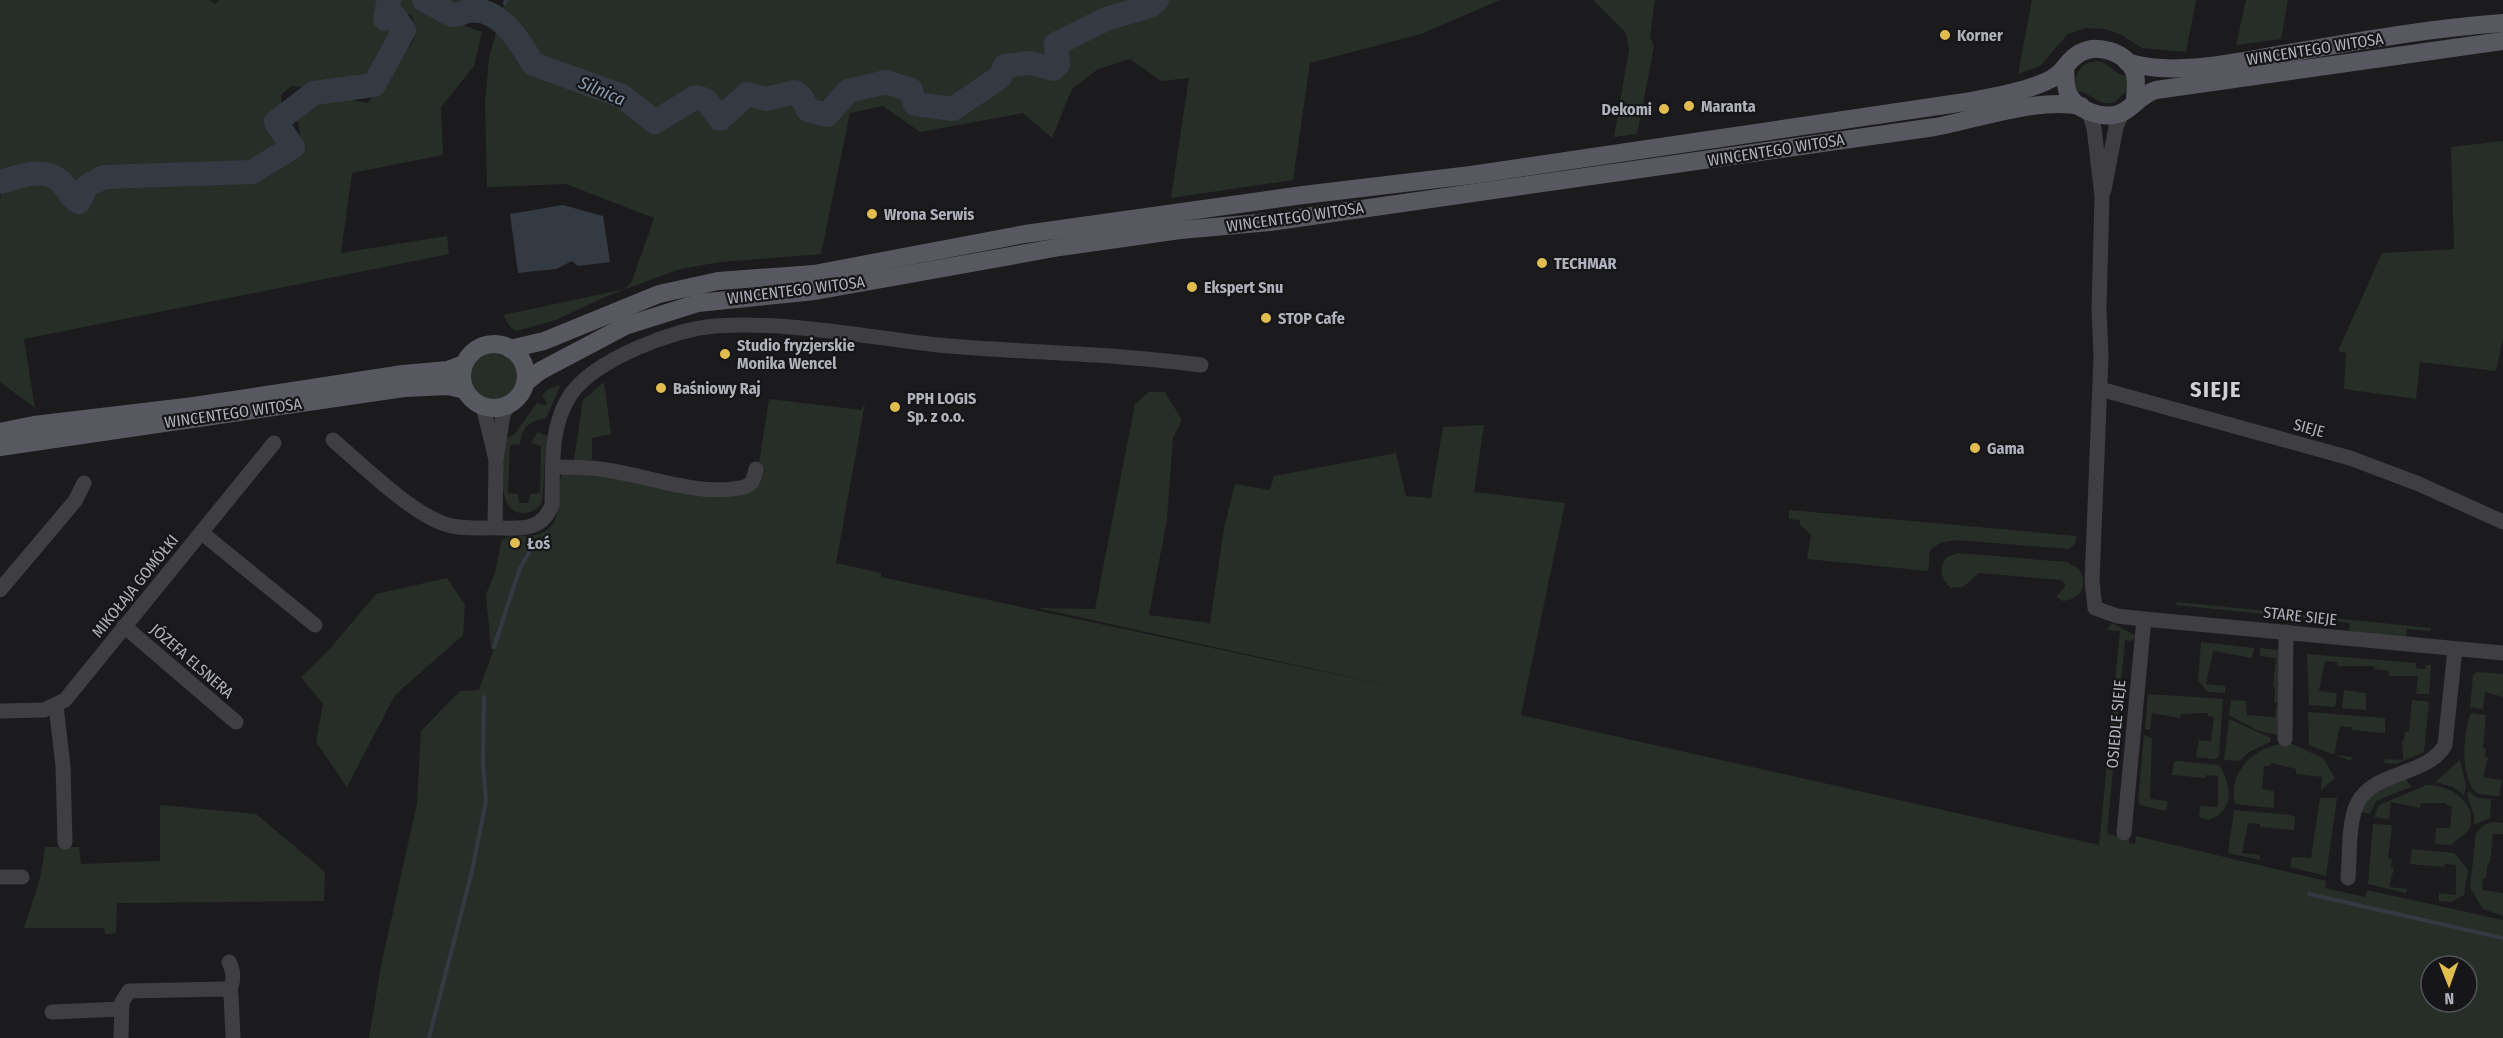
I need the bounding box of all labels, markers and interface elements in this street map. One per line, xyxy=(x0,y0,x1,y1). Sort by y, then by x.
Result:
place label: Korner xyxy=(1957,26,2003,45)
marker: Korner xyxy=(1938,28,1952,42)
street label: WINCENTEGO WITOSA xyxy=(2245,29,2385,69)
water label: Silnica xyxy=(574,71,629,111)
place label: Maranta xyxy=(1701,97,1756,116)
marker: Maranta xyxy=(1682,99,1696,113)
place label: Dekomi xyxy=(1602,100,1652,119)
marker: Dekomi xyxy=(1657,102,1671,116)
street label: WINCENTEGO WITOSA xyxy=(1706,130,1846,170)
street label: WINCENTEGO WITOSA xyxy=(1225,198,1365,236)
place label: Wrona Serwis xyxy=(884,205,974,224)
marker: Wrona Serwis xyxy=(865,207,879,221)
place label: TECHMAR xyxy=(1554,254,1617,273)
marker: TECHMAR xyxy=(1535,256,1549,270)
street label: WINCENTEGO WITOSA xyxy=(726,272,866,308)
place label: Ekspert Snu xyxy=(1204,278,1283,297)
marker: Ekspert Snu xyxy=(1185,280,1199,294)
place label: STOP Cafe xyxy=(1278,309,1345,328)
marker: STOP Cafe xyxy=(1259,311,1273,325)
place label: Studio fryzjerskie Monika Wencel xyxy=(737,336,855,373)
marker: Studio fryzjerskie Monika Wencel xyxy=(718,347,732,361)
district label: SIEJE xyxy=(2190,376,2242,403)
place label: Baśniowy Raj xyxy=(673,379,761,398)
marker: Baśniowy Raj xyxy=(654,381,668,395)
place label: PPH LOGIS Sp. z o.o. xyxy=(907,389,976,426)
street label: WINCENTEGO WITOSA xyxy=(163,394,303,432)
marker: PPH LOGIS Sp. z o.o. xyxy=(888,400,902,414)
street label: SIEJE xyxy=(2291,415,2327,441)
place label: Gama xyxy=(1987,439,2025,458)
marker: Gama xyxy=(1968,441,1982,455)
street label: MIKOŁAJA GOMÓŁKI xyxy=(88,531,182,641)
place label: Łoś xyxy=(527,534,550,553)
marker: Łoś xyxy=(508,536,522,550)
street label: STARE SIEJE xyxy=(2262,603,2338,629)
street label: JÓZEFA ELSNERA xyxy=(146,620,238,703)
street label: OSIEDLE SIEJE xyxy=(2103,679,2129,769)
north arrow xyxy=(2419,954,2479,1014)
text: N xyxy=(2444,989,2454,1008)

